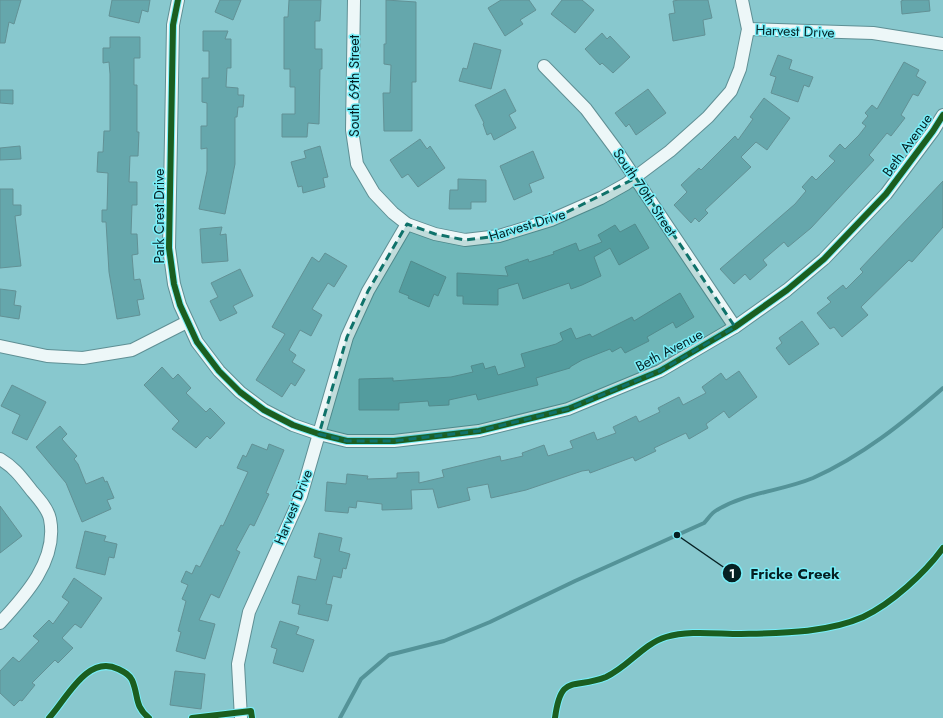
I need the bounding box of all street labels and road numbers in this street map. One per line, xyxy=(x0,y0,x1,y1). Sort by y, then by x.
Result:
street label: Harvest Drive xyxy=(755,20,835,42)
street label: South 69th Street xyxy=(344,34,364,137)
street label: Beth Avenue xyxy=(877,109,937,181)
street label: South 70th Street xyxy=(608,144,682,240)
street label: Park Crest Drive xyxy=(149,169,169,263)
street label: Harvest Drive xyxy=(486,204,568,246)
street label: Beth Avenue xyxy=(632,324,706,376)
street label: Harvest Drive xyxy=(269,466,317,548)

